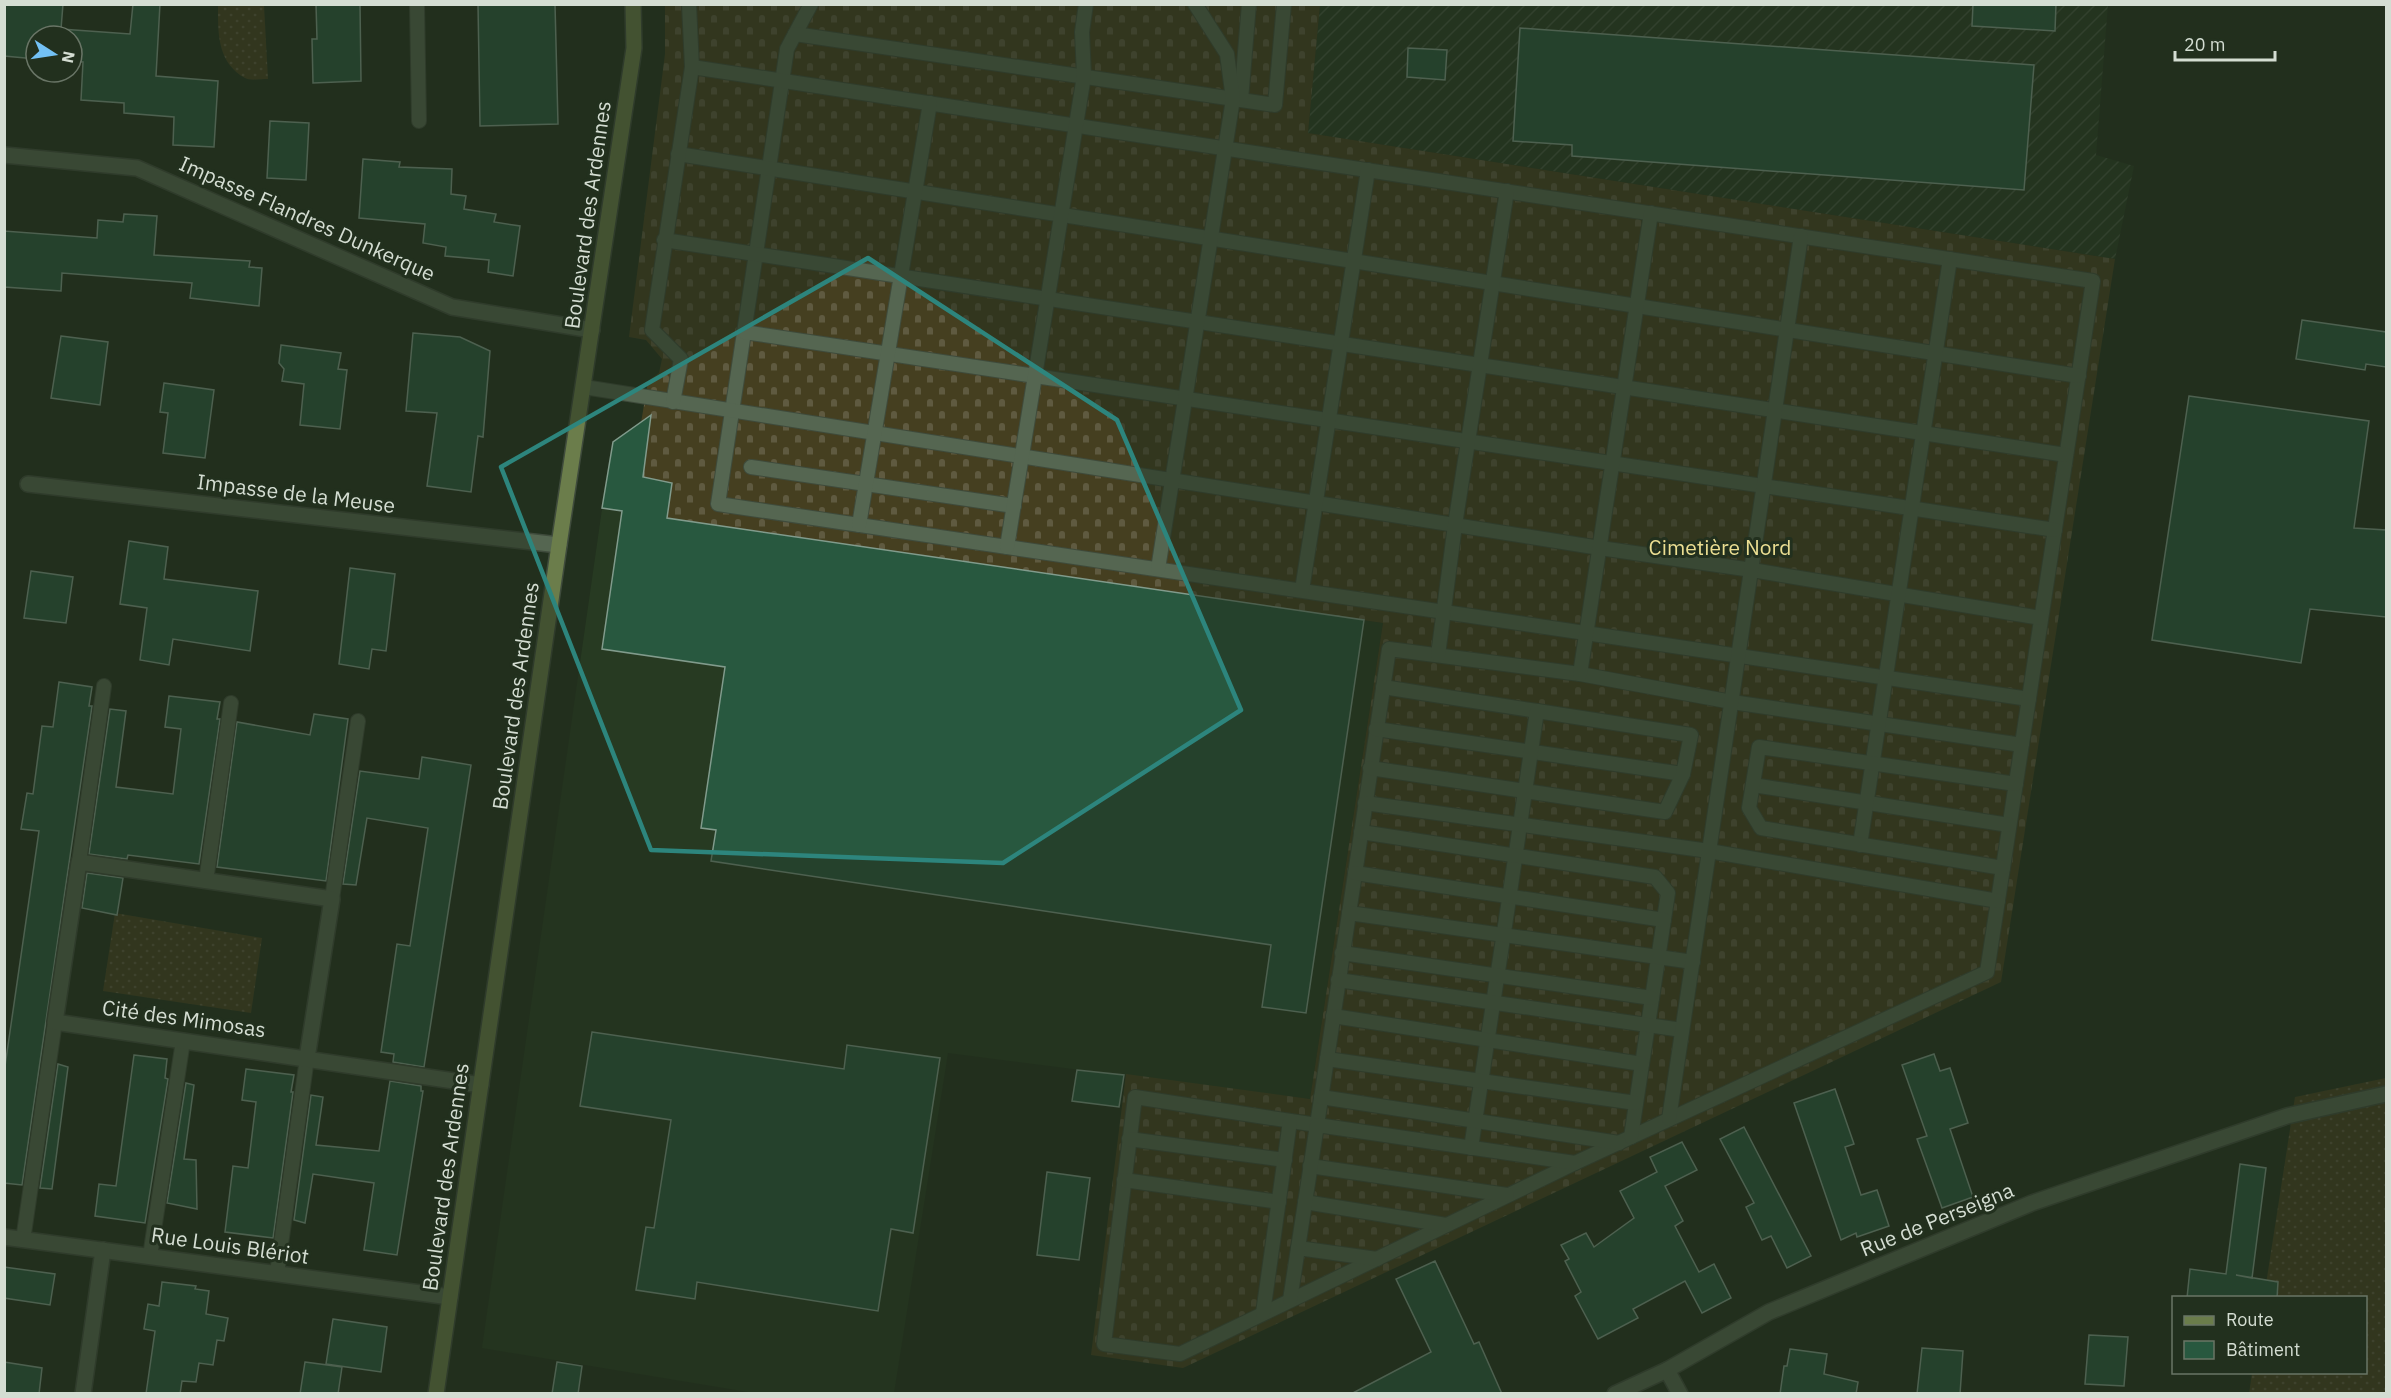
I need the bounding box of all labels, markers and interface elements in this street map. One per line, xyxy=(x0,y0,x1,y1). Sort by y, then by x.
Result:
north arrow xyxy=(24,24,84,84)
scale bar xyxy=(2175,24,2276,62)
text: 20 m xyxy=(2184,33,2226,56)
text: N xyxy=(58,49,80,65)
street label: Boulevard des Ardennes xyxy=(557,99,617,331)
street label: Impasse Flandres Dunkerque xyxy=(175,149,440,287)
street label: Impasse de la Meuse xyxy=(195,467,397,519)
park label: Cimetière Nord xyxy=(1649,533,1791,561)
street label: Boulevard des Ardennes xyxy=(485,580,545,812)
street label: Cité des Mimosas xyxy=(100,993,268,1043)
street label: Boulevard des Ardennes xyxy=(415,1061,475,1293)
street label: Rue de Perseigna xyxy=(1856,1176,2018,1263)
street label: Rue Louis Blériot xyxy=(149,1220,311,1270)
legend xyxy=(2172,1296,2367,1374)
text: Route xyxy=(2226,1308,2274,1331)
text: Bâtiment xyxy=(2226,1338,2300,1361)

